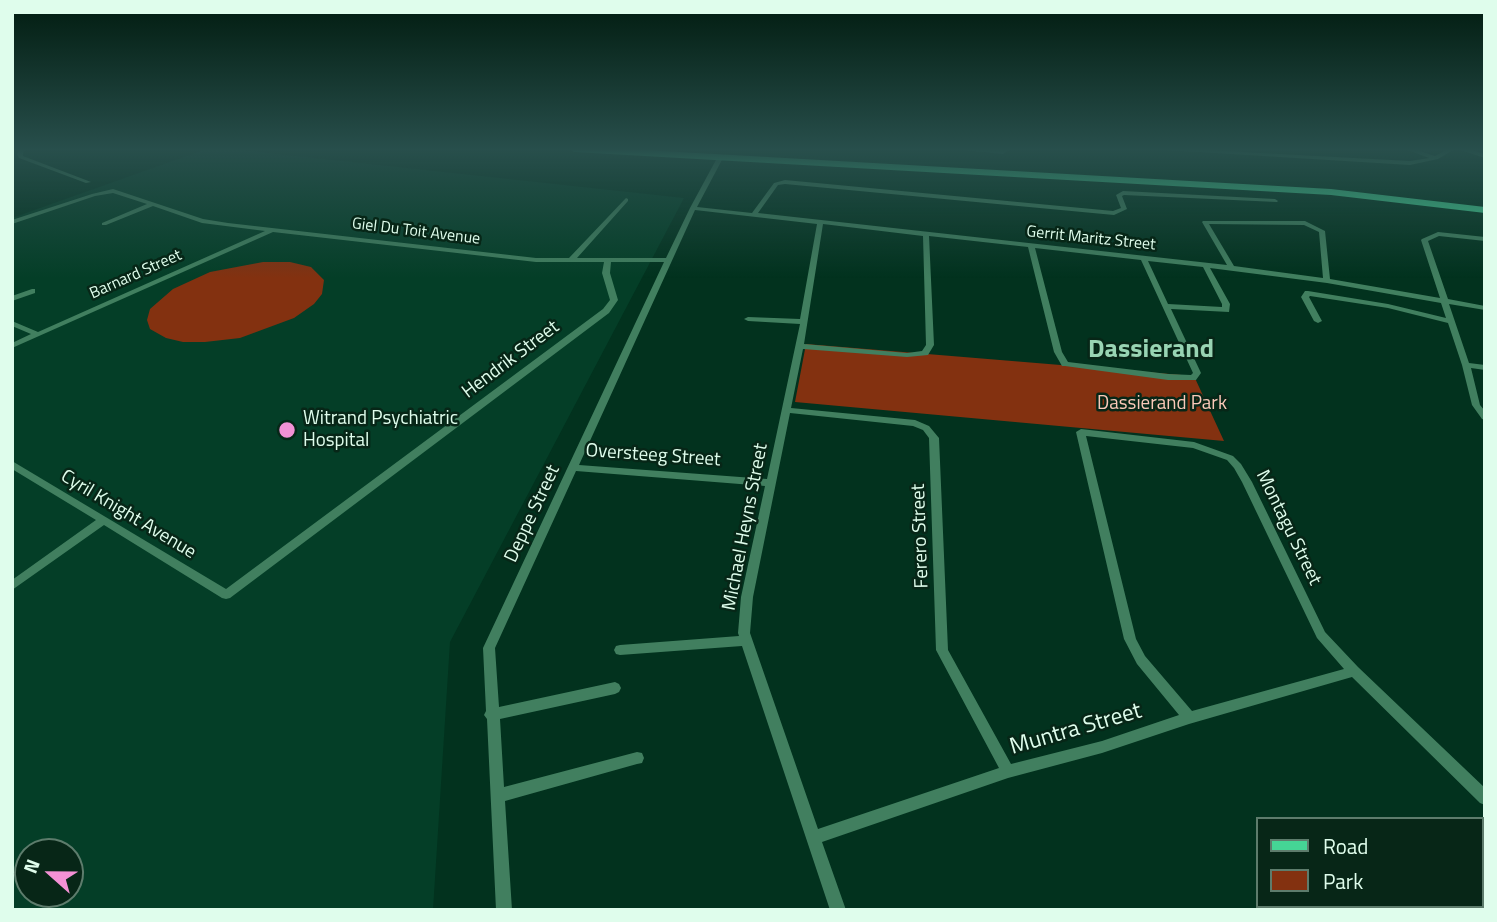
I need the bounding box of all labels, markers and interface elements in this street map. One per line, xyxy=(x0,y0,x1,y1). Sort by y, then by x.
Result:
street label: Giel Du Toit Avenue xyxy=(351,215,481,249)
street label: Gerrit Maritz Street xyxy=(1025,223,1157,255)
street label: Barnard Street xyxy=(87,246,185,304)
street label: Hendrik Street xyxy=(458,316,564,404)
district label: Dassierand xyxy=(1088,335,1214,367)
park label: Dassierand Park xyxy=(1097,393,1227,415)
place label: Witrand Psychiatric Hospital xyxy=(303,408,458,452)
marker: Witrand Psychiatric Hospital xyxy=(277,420,297,440)
street label: Oversteeg Street xyxy=(585,440,721,472)
street label: Michael Heyns Street xyxy=(719,441,773,613)
street label: Deppe Street xyxy=(501,462,565,566)
street label: Cyril Knight Avenue xyxy=(56,466,200,564)
street label: Montagu Street xyxy=(1250,467,1326,589)
street label: Ferero Street xyxy=(908,483,934,589)
street label: Muntra Street xyxy=(1007,698,1145,762)
legend xyxy=(1256,817,1483,908)
text: Road xyxy=(1323,830,1368,862)
north arrow xyxy=(14,838,84,908)
text: N xyxy=(15,855,47,877)
text: Park xyxy=(1323,865,1363,897)

